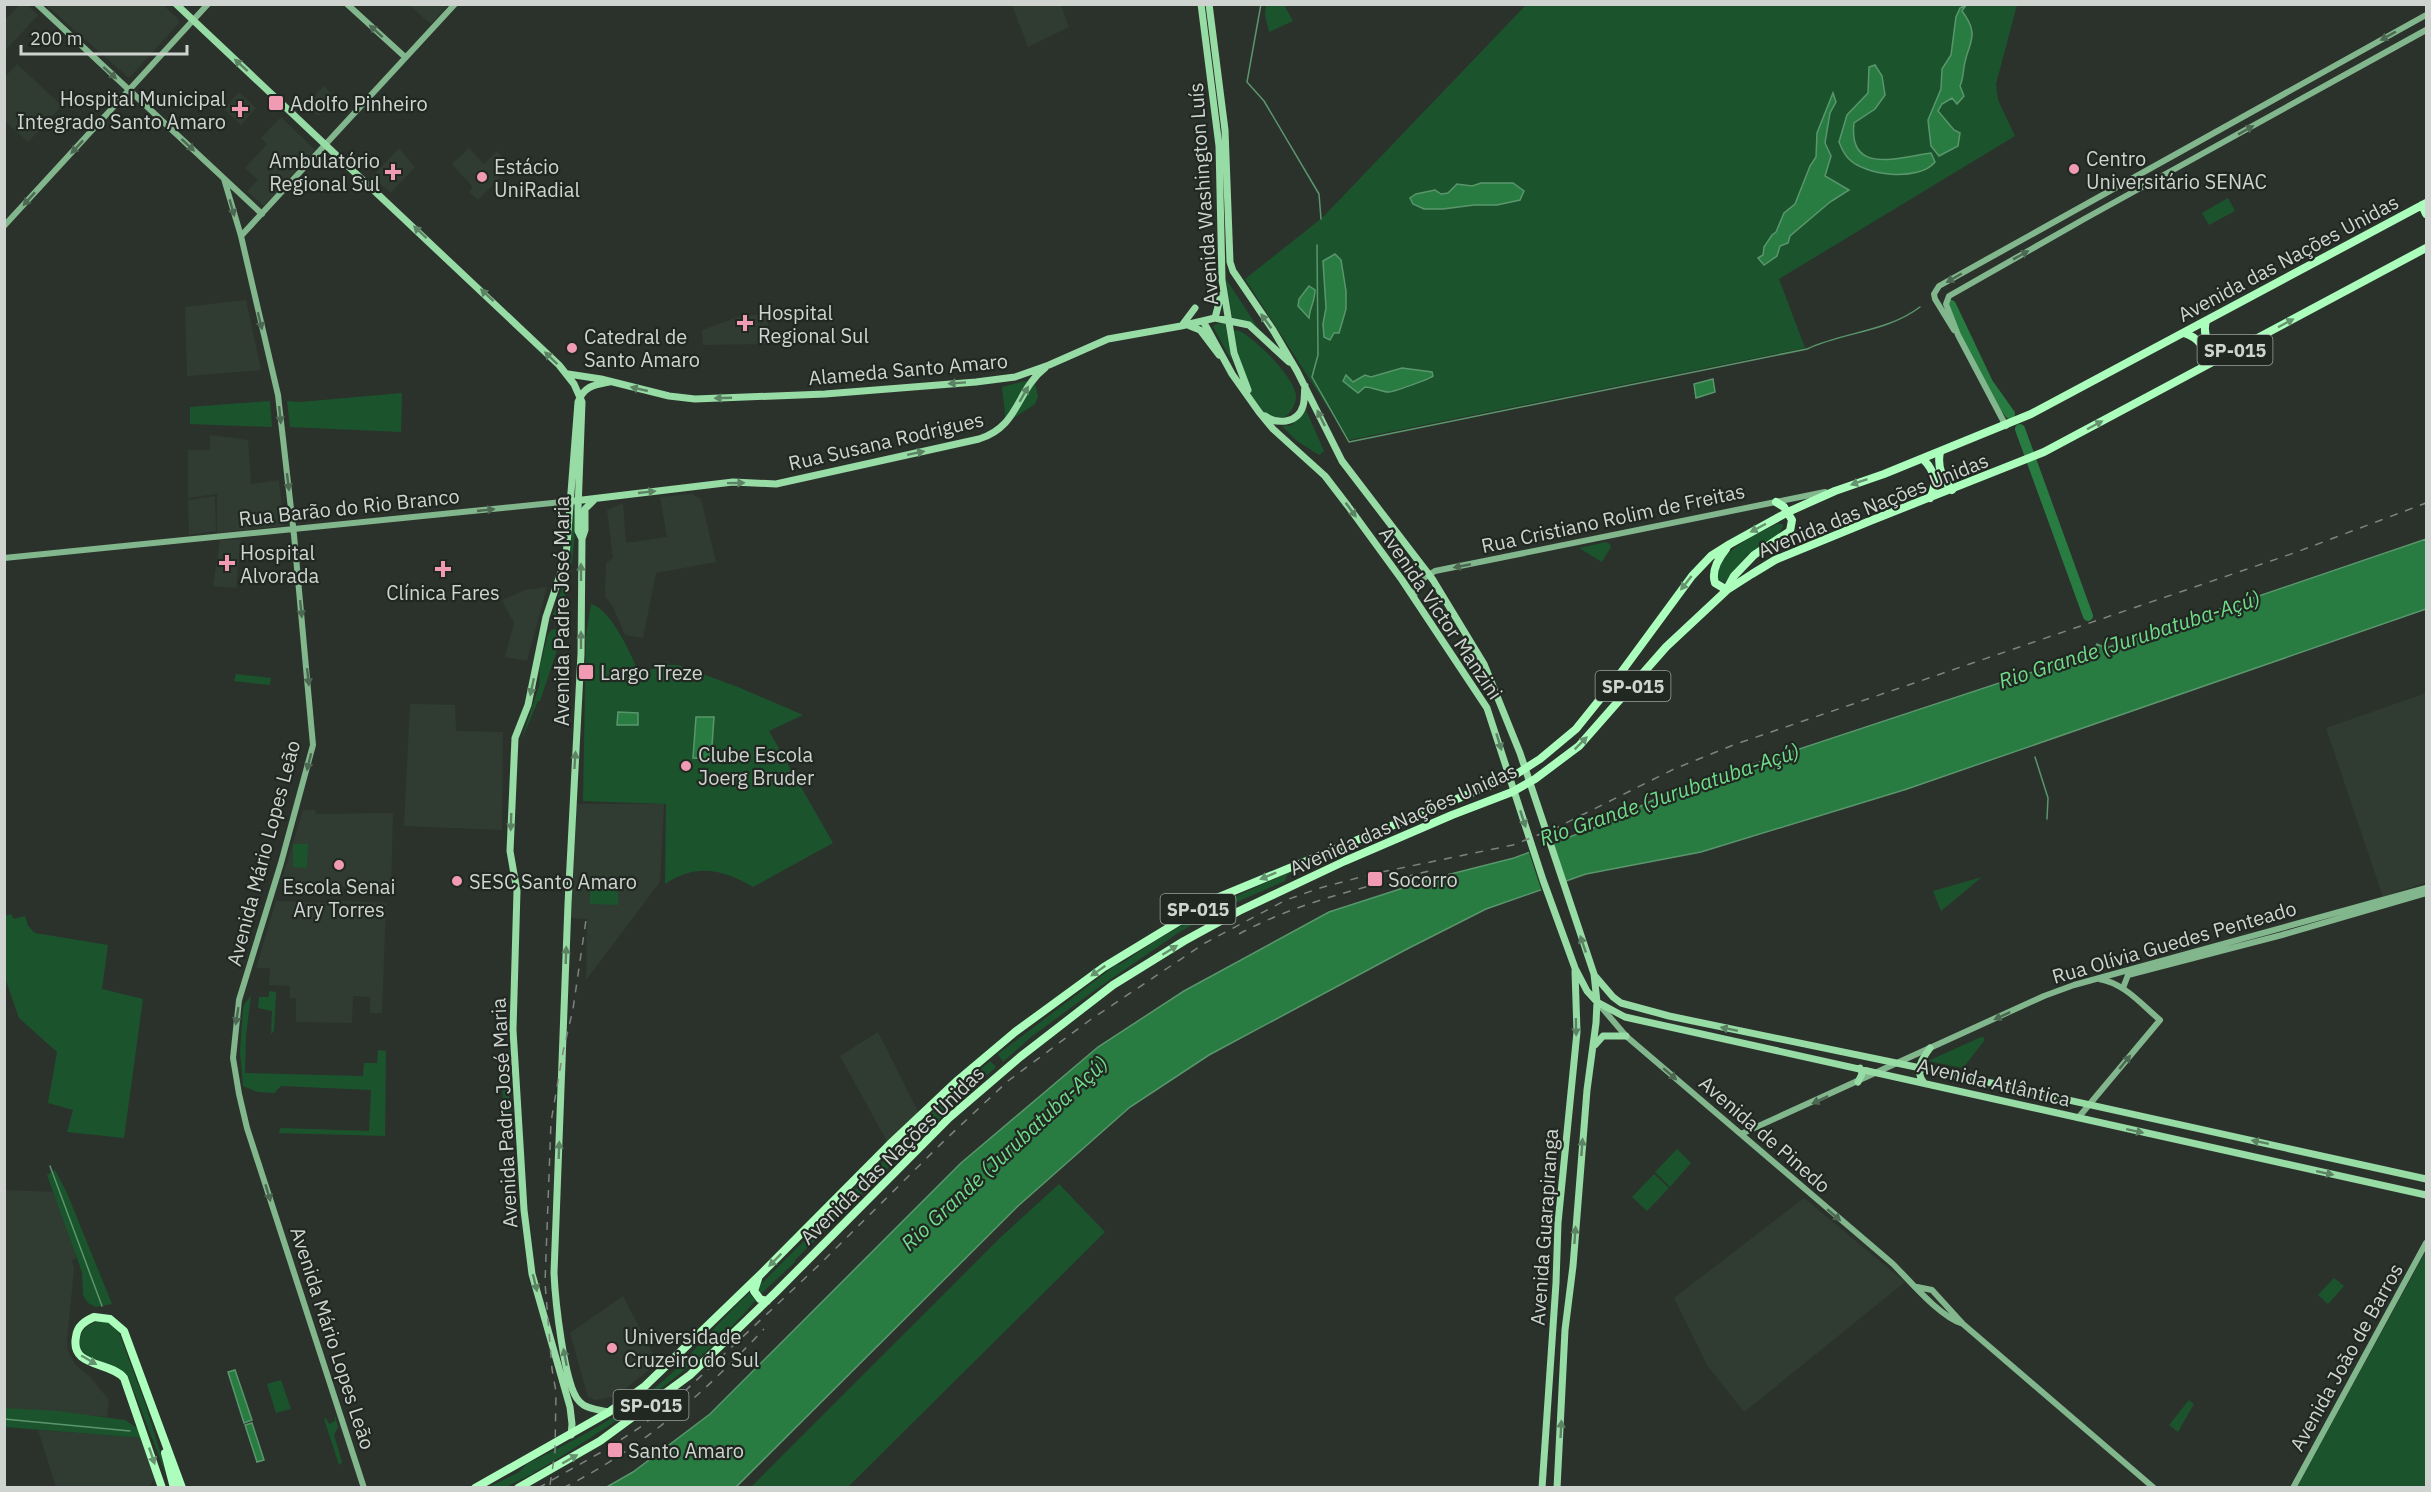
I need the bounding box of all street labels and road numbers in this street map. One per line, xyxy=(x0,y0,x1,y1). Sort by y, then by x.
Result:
street label: Avenida Washington Luís xyxy=(1182,82,1224,306)
street label: Avenida das Nações Unidas xyxy=(2173,188,2403,328)
road number: SP-015 xyxy=(2198,335,2272,365)
street label: Alameda Santo Amaro xyxy=(807,347,1009,391)
street label: Rua Susana Rodrigues xyxy=(786,405,986,477)
street label: Avenida das Nações Unidas xyxy=(1754,446,1992,564)
street label: Rua Cristiano Rolim de Freitas xyxy=(1479,477,1747,559)
street label: Rua Barão do Rio Branco xyxy=(237,482,461,532)
street label: Avenida Padre José Maria xyxy=(548,496,575,726)
street label: Avenida Víctor Manzini xyxy=(1373,521,1509,705)
road number: SP-015 xyxy=(1596,671,1670,701)
street label: Avenida Mário Lopes Leão xyxy=(220,737,306,969)
street label: Avenida das Nações Unidas xyxy=(1285,757,1521,881)
road number: SP-015 xyxy=(1160,894,1236,924)
street label: Rua Olívia Guedes Penteado xyxy=(2049,894,2299,990)
street label: Avenida Padre José Maria xyxy=(484,997,524,1229)
street label: Avenida Atlântica xyxy=(1915,1051,2074,1113)
street label: Avenida das Nações Unidas xyxy=(794,1060,990,1250)
street label: Avenida de Pinedo xyxy=(1694,1069,1836,1199)
street label: Avenida Guarapiranga xyxy=(1524,1127,1564,1326)
street label: Avenida Mário Lopes Leão xyxy=(284,1223,382,1453)
street label: Avenida João de Barros xyxy=(2283,1258,2409,1456)
road number: SP-015 xyxy=(614,1390,688,1420)

